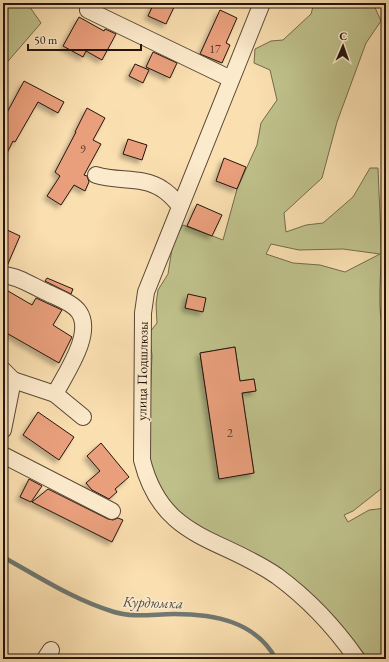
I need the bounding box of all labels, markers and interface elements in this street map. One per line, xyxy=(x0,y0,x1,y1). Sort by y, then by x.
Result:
scale bar xyxy=(28,26,141,52)
north arrow xyxy=(323,26,363,66)
text: С xyxy=(339,29,348,43)
text: 50 m xyxy=(34,32,58,48)
house number: 17 xyxy=(209,41,221,57)
house number: 9 xyxy=(80,141,86,157)
street label: улица Подшлюзы xyxy=(132,321,152,421)
house number: 2 xyxy=(227,425,233,441)
water label: Курдюмка xyxy=(121,591,184,613)

